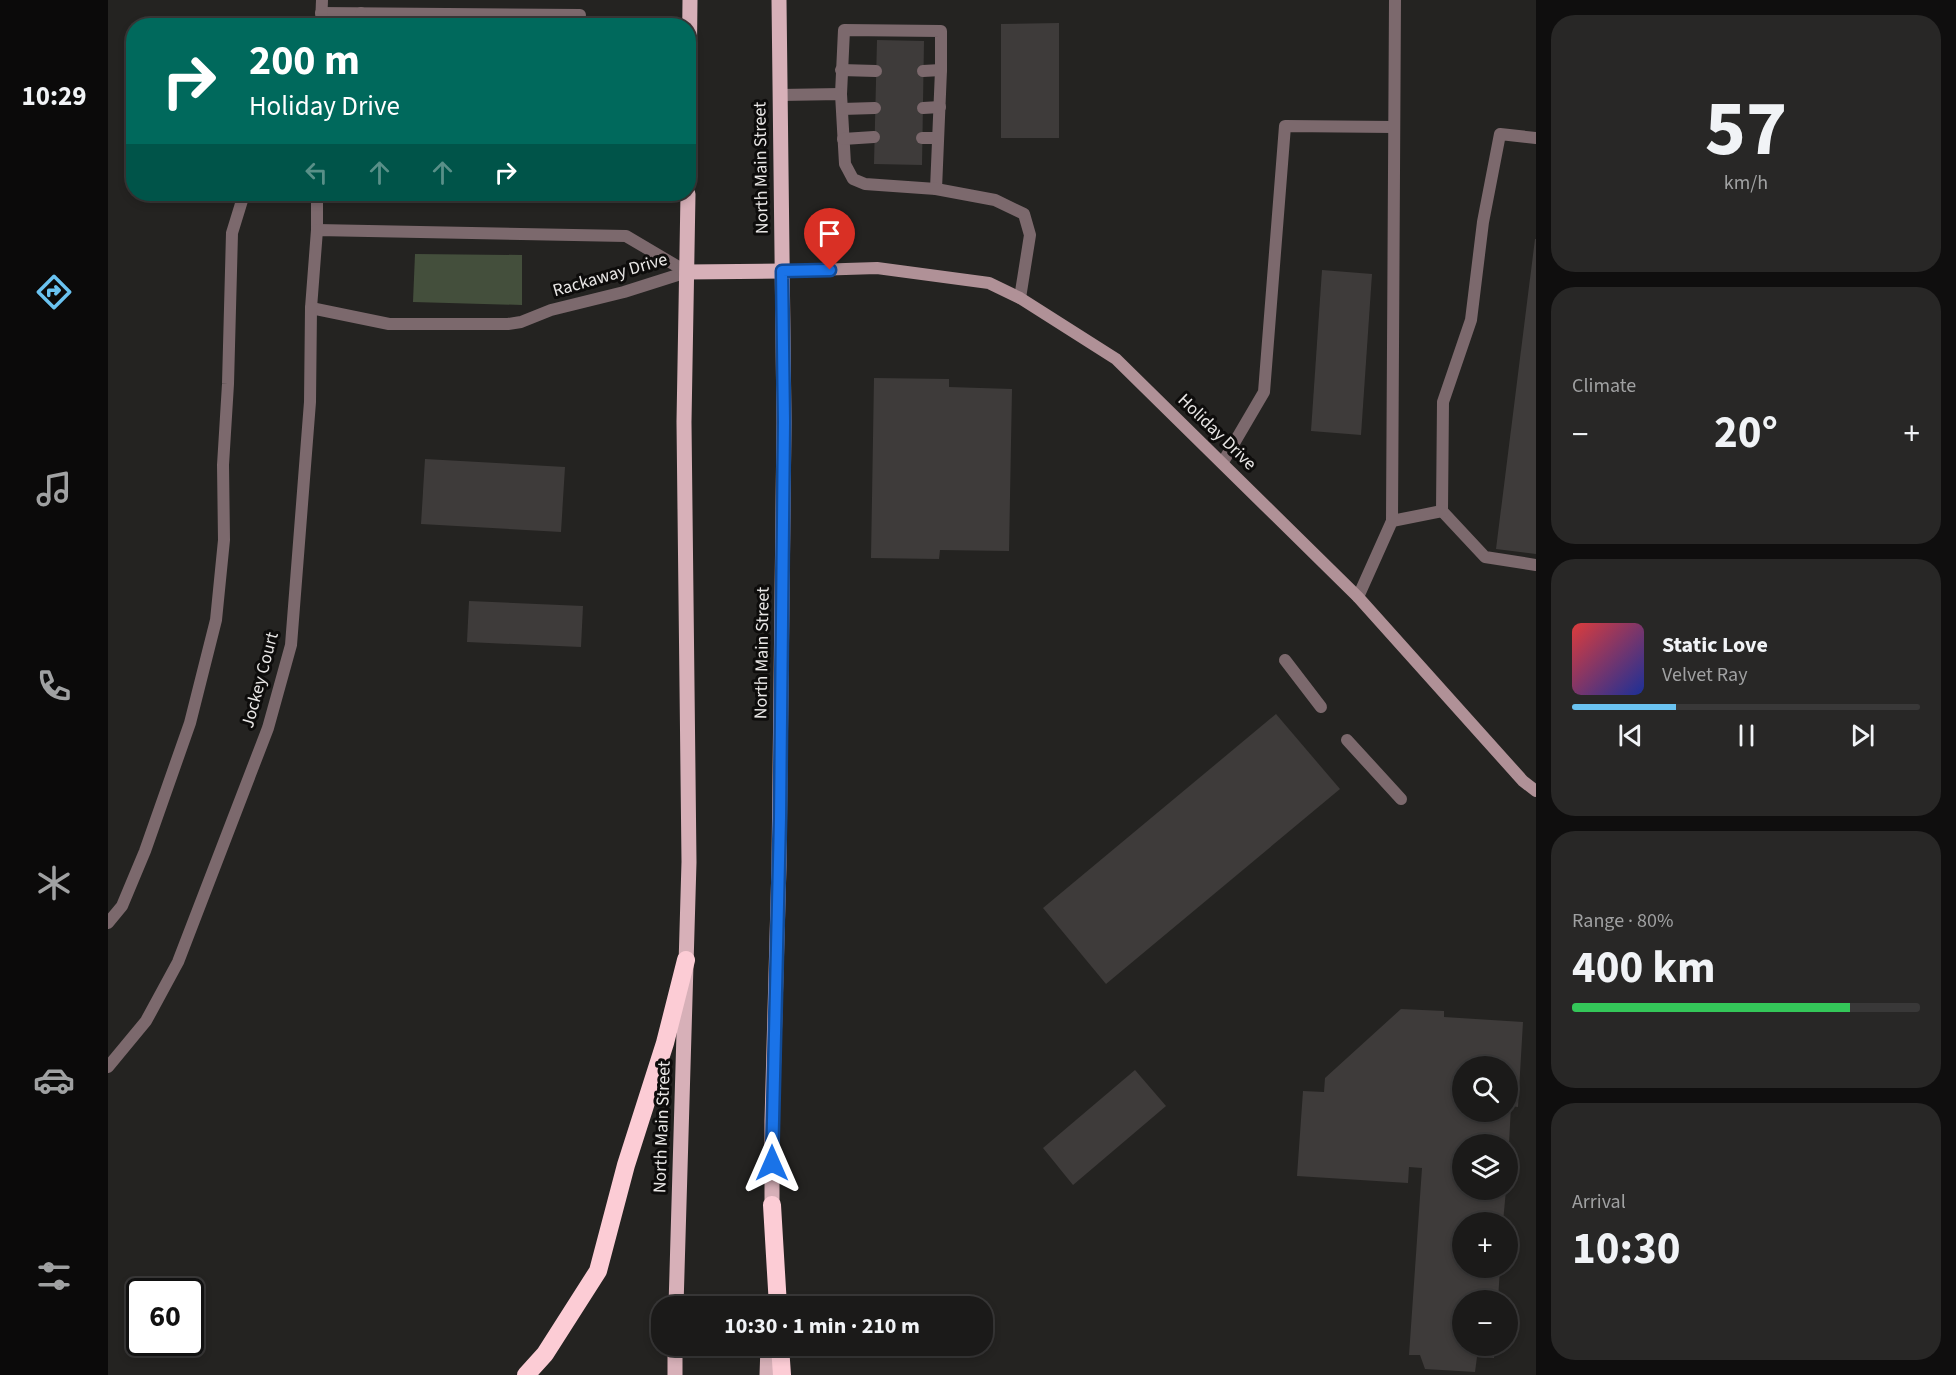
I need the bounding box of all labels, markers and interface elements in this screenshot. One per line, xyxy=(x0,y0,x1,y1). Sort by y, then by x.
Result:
text: 200 m xyxy=(249,31,360,91)
icon: right xyxy=(150,42,228,120)
text: 57 xyxy=(1705,74,1787,185)
text: 10:29 xyxy=(21,77,87,116)
text: Holiday Drive xyxy=(249,87,400,126)
street label: North Main Street xyxy=(747,102,775,234)
icon: left xyxy=(300,156,333,189)
icon: ahead xyxy=(363,156,396,189)
icon: ahead xyxy=(426,156,459,189)
icon: right xyxy=(489,156,522,189)
text: km/h xyxy=(1724,169,1768,197)
pin xyxy=(804,208,855,270)
icon: arrive xyxy=(813,217,846,250)
street label: Rackaway Drive xyxy=(550,247,670,303)
icon: directions xyxy=(33,271,75,313)
text: Climate xyxy=(1572,372,1636,400)
street label: Holiday Drive xyxy=(1172,388,1262,476)
text: 20° xyxy=(1714,401,1778,465)
text: − xyxy=(1572,411,1588,458)
text: + xyxy=(1904,411,1920,458)
icon: music xyxy=(33,468,75,510)
street label: North Main Street xyxy=(748,587,776,719)
street label: Jockey Court xyxy=(235,629,285,731)
text: Static Love xyxy=(1662,629,1768,661)
text: Velvet Ray xyxy=(1662,661,1748,689)
icon: phone xyxy=(33,665,75,707)
icon: previous xyxy=(1614,719,1647,752)
icon: pause xyxy=(1730,719,1763,752)
icon: next xyxy=(1846,719,1879,752)
icon: climate xyxy=(33,862,75,904)
text: Range · 80% xyxy=(1572,907,1673,935)
text: 400 km xyxy=(1572,936,1716,1000)
map controls xyxy=(1452,1056,1518,1356)
button: search xyxy=(1452,1056,1518,1122)
icon: car xyxy=(33,1059,75,1101)
street label: North Main Street xyxy=(647,1060,677,1194)
position arrow xyxy=(740,1131,804,1195)
button: layers xyxy=(1452,1134,1518,1200)
text: Arrival xyxy=(1572,1188,1626,1216)
button: + xyxy=(1452,1212,1518,1278)
text: 10:30 xyxy=(1572,1217,1681,1281)
icon: filters xyxy=(33,1255,75,1297)
speed limit sign: 60 xyxy=(126,1278,204,1356)
button: − xyxy=(1452,1290,1518,1356)
text: 10:30 · 1 min · 210 m xyxy=(724,1310,920,1342)

